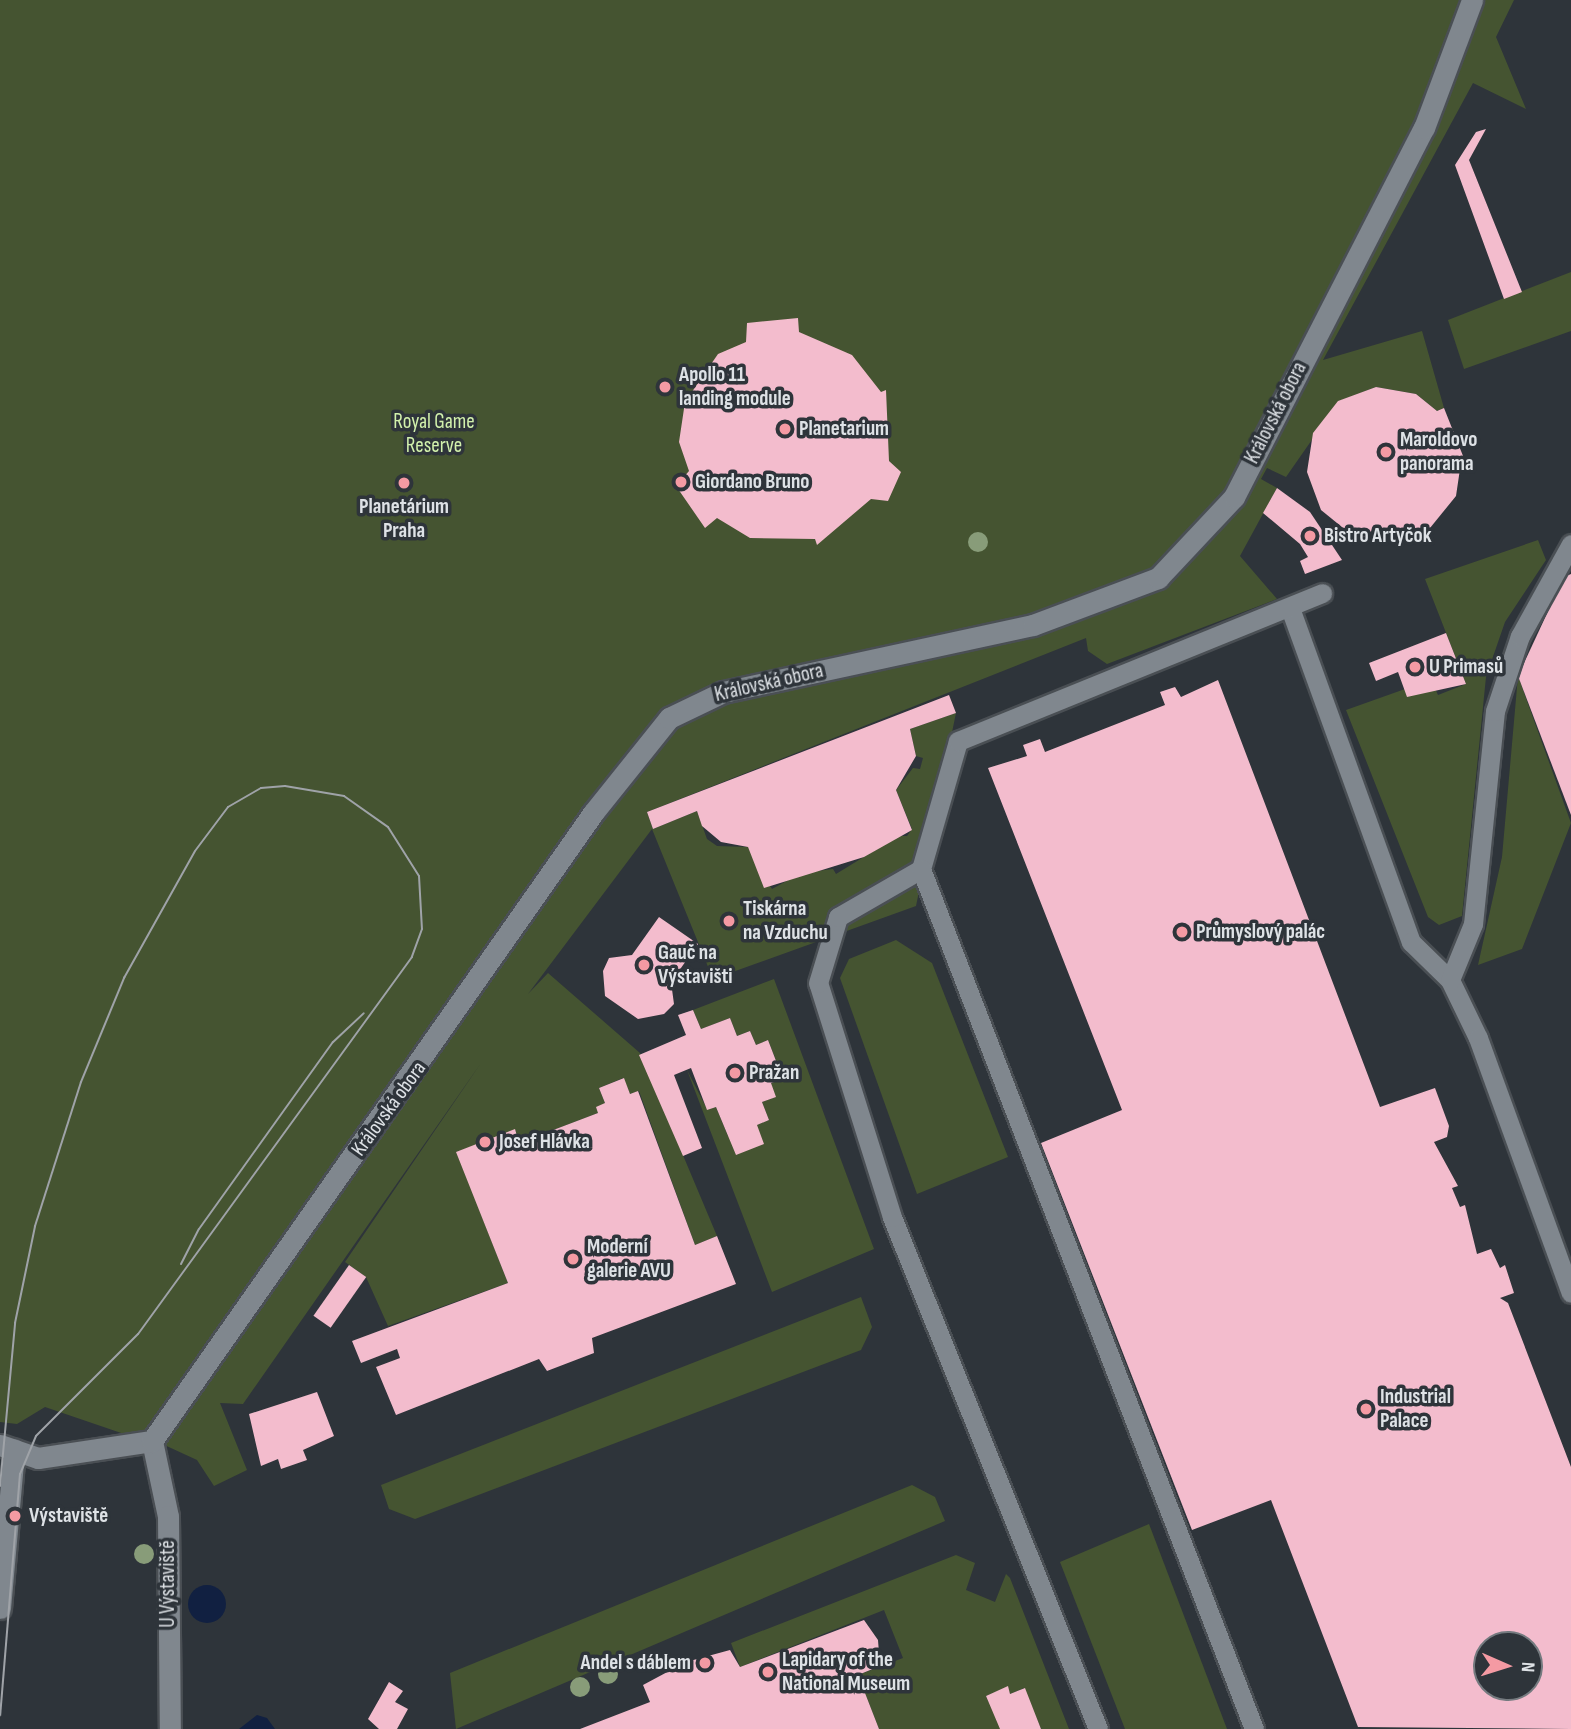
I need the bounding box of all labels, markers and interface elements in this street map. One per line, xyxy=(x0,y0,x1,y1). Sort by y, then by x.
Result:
street label: Královská obora xyxy=(1240,358,1312,468)
place label: Apollo 11 landing module xyxy=(679,362,791,412)
marker: Apollo 11 landing module xyxy=(657,379,673,395)
park label: Royal Game Reserve xyxy=(393,409,475,459)
place label: Planetarium xyxy=(799,416,889,442)
marker: Planetarium xyxy=(777,421,793,437)
place label: Maroldovo panorama xyxy=(1400,427,1477,477)
marker: Maroldovo panorama xyxy=(1378,444,1394,460)
place label: Giordano Bruno xyxy=(695,469,809,495)
marker: Giordano Bruno xyxy=(673,474,689,490)
marker: Planetárium Praha xyxy=(396,475,412,491)
place label: Planetárium Praha xyxy=(359,494,449,544)
place label: Bistro Artyčok xyxy=(1324,523,1431,549)
marker: Bistro Artyčok xyxy=(1302,528,1318,544)
place label: U Primasů xyxy=(1429,654,1503,680)
street label: Královská obora xyxy=(712,658,826,708)
marker: U Primasů xyxy=(1407,659,1423,675)
place label: Tiskárna na Vzduchu xyxy=(743,896,828,946)
marker: Tiskárna na Vzduchu xyxy=(721,913,737,929)
place label: Průmyslový palác xyxy=(1196,919,1325,945)
marker: Průmyslový palác xyxy=(1174,924,1190,940)
place label: Gauč na Výstavišti xyxy=(658,940,733,990)
marker: Gauč na Výstavišti xyxy=(636,957,652,973)
street label: Královská obora xyxy=(346,1057,432,1161)
place label: Pražan xyxy=(749,1060,799,1086)
marker: Pražan xyxy=(727,1065,743,1081)
place label: Josef Hlávka xyxy=(499,1129,590,1155)
marker: Josef Hlávka xyxy=(477,1134,493,1150)
place label: Moderní galerie AVU xyxy=(587,1234,671,1284)
marker: Moderní galerie AVU xyxy=(565,1251,581,1267)
place label: Industrial Palace xyxy=(1380,1384,1451,1434)
marker: Industrial Palace xyxy=(1358,1401,1374,1417)
place label: Výstaviště xyxy=(29,1503,108,1529)
marker: Výstaviště xyxy=(7,1508,23,1524)
street label: U Výstaviště xyxy=(155,1540,181,1628)
north arrow xyxy=(1473,1631,1543,1701)
place label: Lapidary of the National Museum xyxy=(782,1647,910,1697)
place label: Andel s dáblem xyxy=(580,1650,691,1676)
marker: Andel s dáblem xyxy=(697,1655,713,1671)
text: N xyxy=(1516,1661,1539,1673)
marker: Lapidary of the National Museum xyxy=(760,1664,776,1680)

